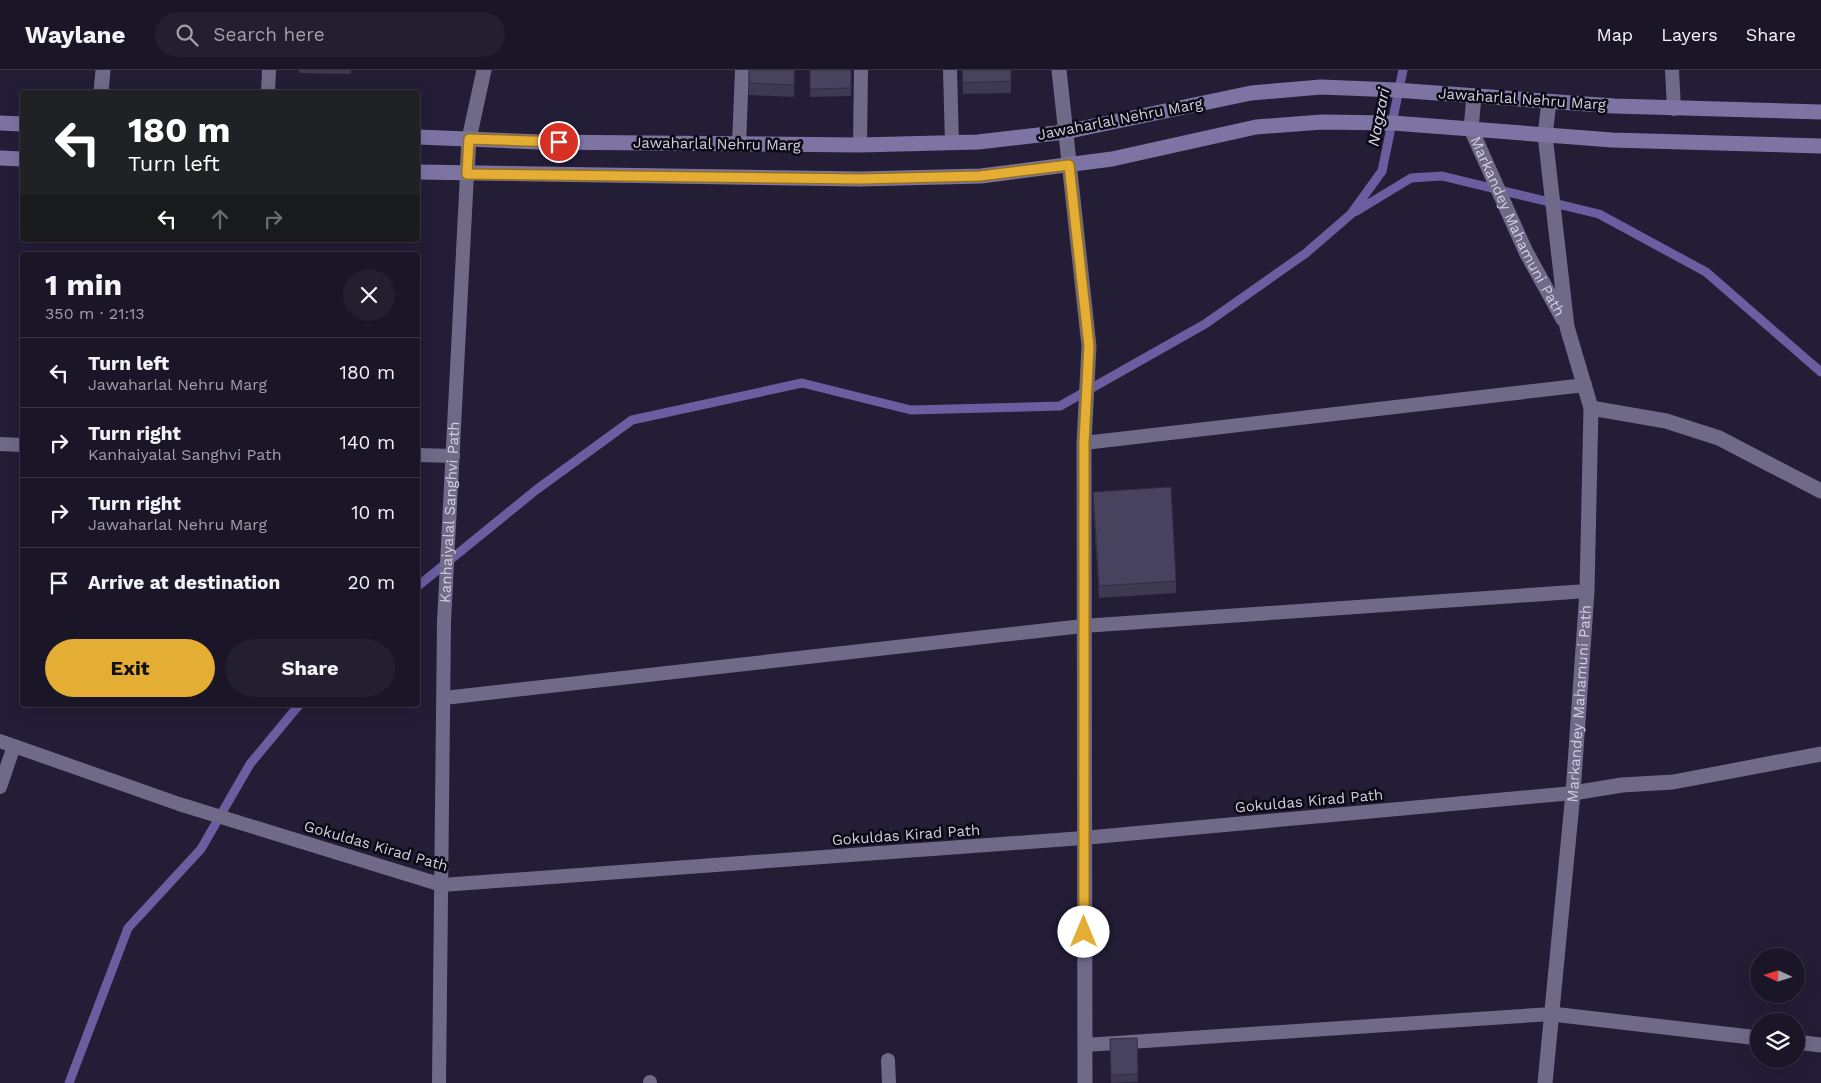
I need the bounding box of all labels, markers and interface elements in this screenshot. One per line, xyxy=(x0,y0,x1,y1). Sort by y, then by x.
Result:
search box xyxy=(155,12,505,57)
text: Waylane xyxy=(25,21,125,49)
icon: search xyxy=(173,21,201,49)
text: Search here xyxy=(213,23,325,46)
text: Map xyxy=(1596,24,1633,45)
text: Layers xyxy=(1661,24,1718,45)
text: Share xyxy=(1746,24,1796,45)
street label: Jawaharlal Nehru Marg xyxy=(1438,84,1606,114)
water label: Nagzari xyxy=(1364,85,1394,148)
street label: Jawaharlal Nehru Marg xyxy=(1036,94,1204,144)
text: 180 m xyxy=(128,109,231,151)
icon: left xyxy=(45,110,110,175)
pin xyxy=(538,121,580,163)
icon: arrive xyxy=(545,128,573,156)
street label: Jawaharlal Nehru Marg xyxy=(633,134,801,154)
street label: Markandey Mahamuni Path xyxy=(1466,134,1569,319)
text: Turn left xyxy=(128,151,220,176)
icon: left xyxy=(153,205,181,233)
icon: ahead xyxy=(206,205,234,233)
icon: right xyxy=(259,205,287,233)
text: 1 min xyxy=(45,267,122,302)
button: close xyxy=(343,269,395,321)
text: 350 m · 21:13 xyxy=(45,304,145,323)
text: Turn left xyxy=(88,352,169,375)
icon: left xyxy=(45,359,73,387)
text: 180 m xyxy=(339,361,395,384)
text: Jawaharlal Nehru Marg xyxy=(88,375,267,394)
street label: Kanhaiyalal Sanghvi Path xyxy=(436,421,463,603)
text: Turn right xyxy=(88,422,181,445)
icon: right xyxy=(45,429,73,457)
text: 140 m xyxy=(340,431,395,454)
text: Kanhaiyalal Sanghvi Path xyxy=(88,445,282,464)
text: Turn right xyxy=(88,492,181,515)
icon: right xyxy=(45,499,73,527)
text: 10 m xyxy=(351,501,395,524)
text: Jawaharlal Nehru Marg xyxy=(88,515,267,534)
icon: arrive xyxy=(45,569,73,597)
text: Arrive at destination xyxy=(88,571,280,594)
text: 20 m xyxy=(348,571,395,594)
street label: Markandey Mahamuni Path xyxy=(1563,604,1595,803)
button: Exit xyxy=(45,639,215,697)
button: Share xyxy=(225,639,395,697)
street label: Gokuldas Kirad Path xyxy=(1234,786,1384,816)
street label: Gokuldas Kirad Path xyxy=(302,817,450,875)
street label: Gokuldas Kirad Path xyxy=(831,821,981,849)
position arrow xyxy=(1057,905,1109,957)
north arrow xyxy=(1750,948,1805,1002)
map controls xyxy=(1750,948,1805,1068)
button: layers xyxy=(1750,1013,1805,1068)

